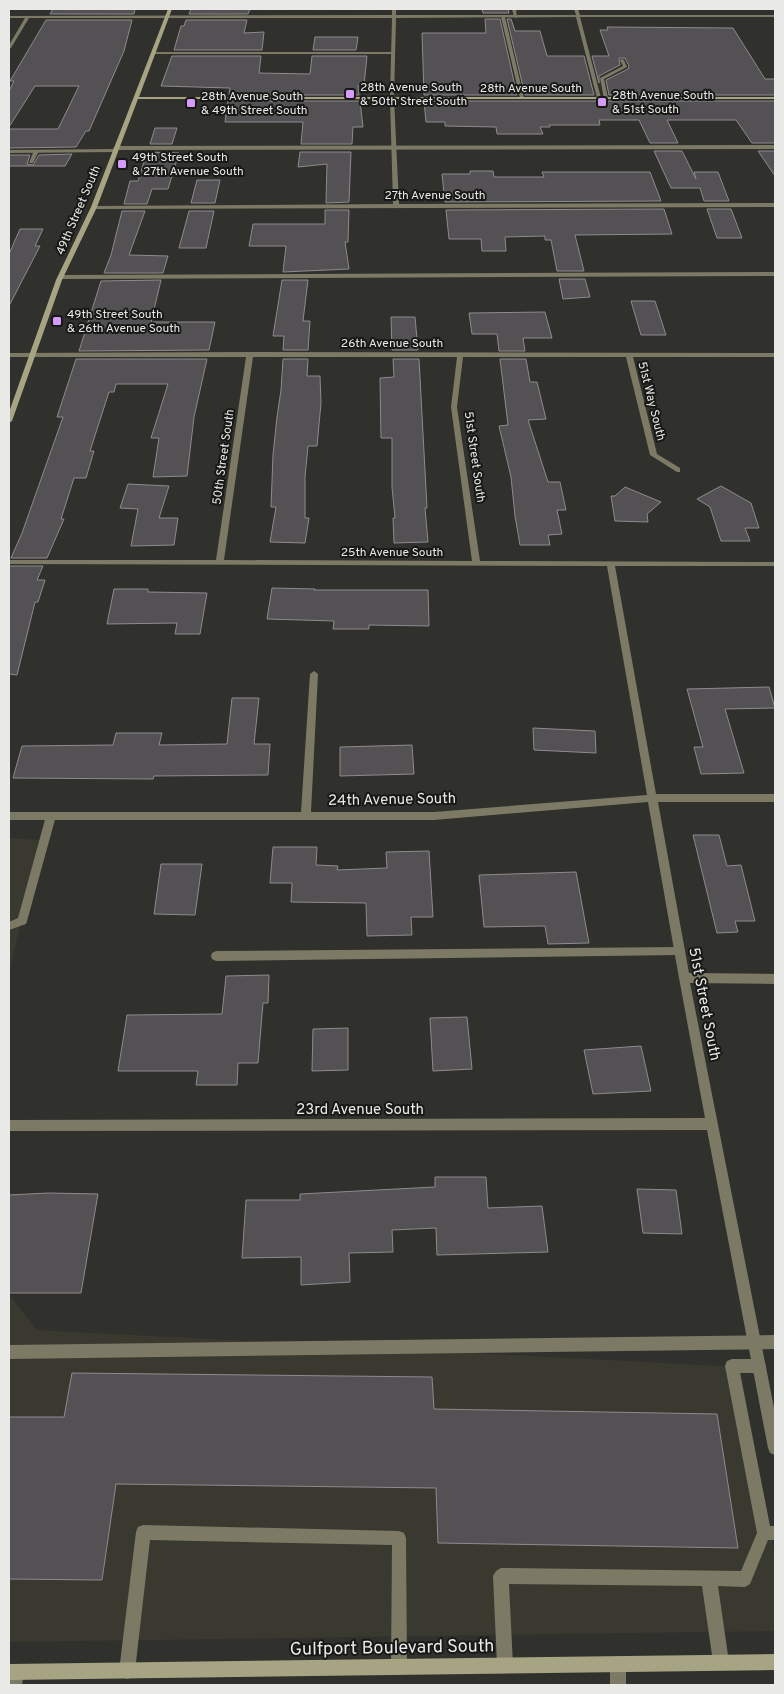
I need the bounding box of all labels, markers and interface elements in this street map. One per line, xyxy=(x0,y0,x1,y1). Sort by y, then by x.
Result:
place label: 28th Avenue South & 50th Street South xyxy=(360,80,467,110)
street label: 28th Avenue South xyxy=(480,81,582,97)
marker: 28th Avenue South & 50th Street South xyxy=(344,88,356,100)
place label: 28th Avenue South & 51st South xyxy=(612,88,714,118)
place label: 28th Avenue South & 49th Street South xyxy=(201,89,308,119)
marker: 28th Avenue South & 51st South xyxy=(596,96,608,108)
marker: 28th Avenue South & 49th Street South xyxy=(185,97,197,109)
place label: 49th Street South & 27th Avenue South xyxy=(132,150,244,180)
marker: 49th Street South & 27th Avenue South xyxy=(116,158,128,170)
street label: 49th Street South xyxy=(53,163,105,258)
street label: 27th Avenue South xyxy=(385,188,485,204)
place label: 49th Street South & 26th Avenue South xyxy=(67,307,180,337)
marker: 49th Street South & 26th Avenue South xyxy=(51,315,63,327)
street label: 26th Avenue South xyxy=(341,336,443,352)
street label: 51st Way South xyxy=(633,360,669,442)
street label: 50th Street South xyxy=(209,408,239,506)
street label: 51st Street South xyxy=(460,411,488,504)
street label: 25th Avenue South xyxy=(341,545,443,561)
street label: 24th Avenue South xyxy=(328,790,456,811)
street label: 51st Street South xyxy=(683,946,724,1062)
street label: 23rd Avenue South xyxy=(296,1101,424,1120)
street label: Gulfport Boulevard South xyxy=(289,1635,495,1662)

